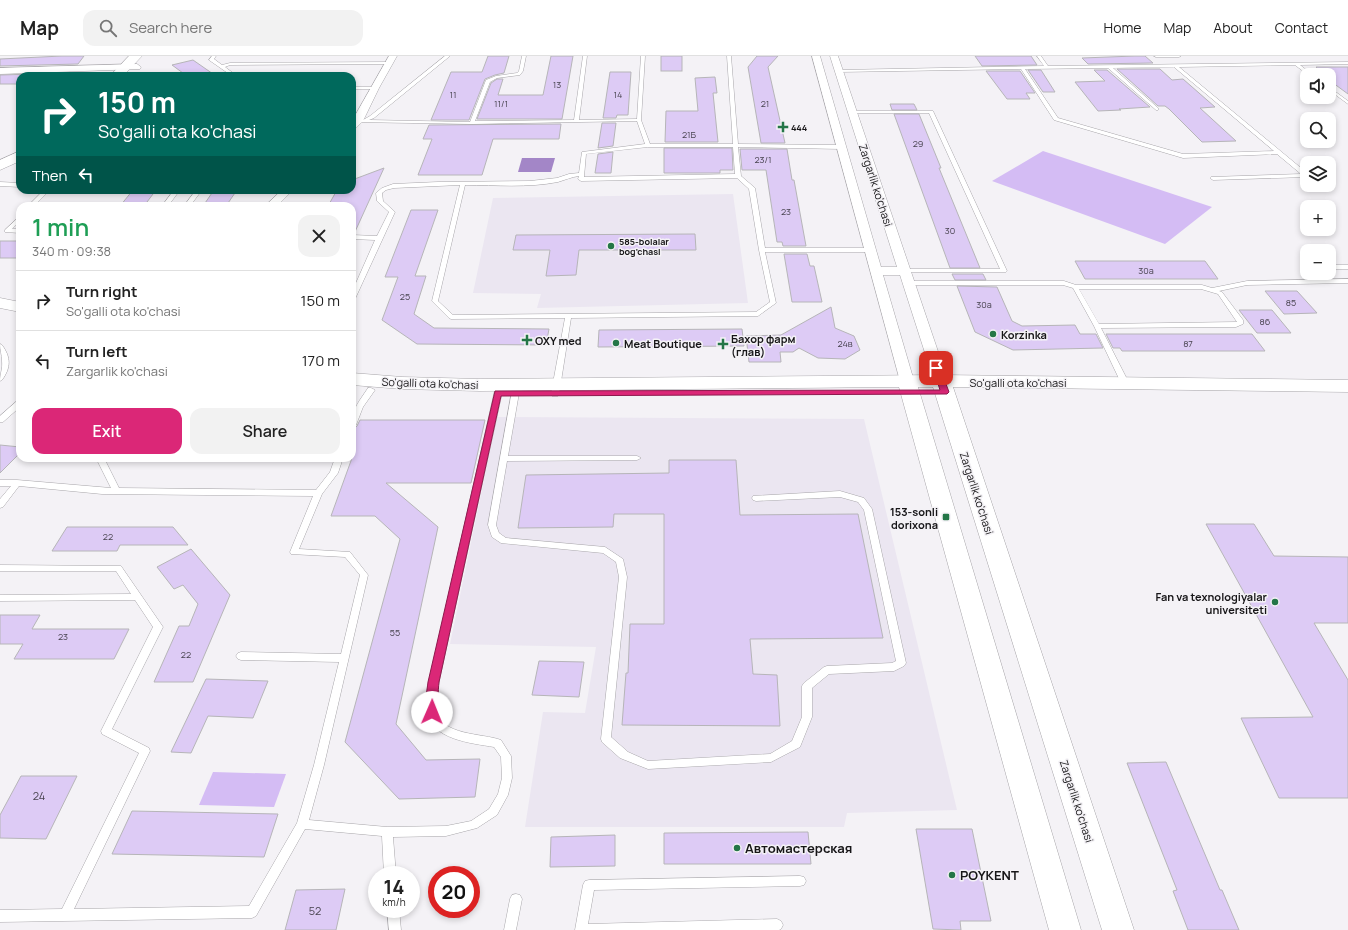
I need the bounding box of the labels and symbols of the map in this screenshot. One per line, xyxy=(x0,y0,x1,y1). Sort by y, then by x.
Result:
house number: 13 xyxy=(553,78,561,91)
house number: 11 xyxy=(449,88,457,101)
house number: 14 xyxy=(614,88,622,101)
house number: 11/1 xyxy=(494,97,508,110)
house number: 21 xyxy=(761,97,769,110)
place label: 444 xyxy=(791,121,808,134)
marker: 444 xyxy=(778,122,788,132)
house number: 21Б xyxy=(682,128,697,141)
house number: 29 xyxy=(913,137,923,150)
street label: Zargarlik ko'chasi xyxy=(856,142,896,228)
house number: 23/1 xyxy=(754,153,772,166)
house number: 23 xyxy=(781,205,791,218)
house number: 30 xyxy=(945,224,955,237)
place label: 585-bolalar bog'chasi xyxy=(619,235,669,258)
marker: 585-bolalar bog'chasi xyxy=(606,241,616,251)
house number: 30a xyxy=(1138,264,1154,277)
house number: 25 xyxy=(400,290,410,303)
house number: 85 xyxy=(1286,296,1296,309)
house number: 30a xyxy=(976,298,992,311)
house number: 86 xyxy=(1260,315,1271,328)
place label: Korzinka xyxy=(1001,327,1047,342)
marker: Korzinka xyxy=(988,329,998,339)
place label: Бахор фарм (глав) xyxy=(731,331,795,359)
place label: OXY med xyxy=(535,333,582,348)
marker: OXY med xyxy=(522,335,532,345)
place label: Meat Boutique xyxy=(624,336,702,351)
house number: 24в xyxy=(837,337,853,350)
house number: 87 xyxy=(1183,337,1193,350)
marker: Meat Boutique xyxy=(611,338,621,348)
marker: Бахор фарм (глав) xyxy=(718,339,728,349)
pin xyxy=(919,351,953,385)
street label: So'galli ota ko'chasi xyxy=(381,374,479,392)
street label: So'galli ota ko'chasi xyxy=(970,375,1066,390)
street label: Zargarlik ko'chasi xyxy=(957,450,997,536)
place label: 153-sonli dorixona xyxy=(890,504,938,532)
marker: 153-sonli dorixona xyxy=(941,512,951,522)
house number: 22 xyxy=(103,530,113,543)
place label: Fan va texnologiyalar universiteti xyxy=(1155,589,1268,617)
marker: Fan va texnologiyalar universiteti xyxy=(1270,597,1280,607)
house number: 55 xyxy=(390,626,400,639)
house number: 23 xyxy=(58,630,68,643)
house number: 22 xyxy=(181,648,191,661)
position arrow xyxy=(411,691,453,733)
street label: Zargarlik ko'chasi xyxy=(1057,758,1097,844)
house number: 24 xyxy=(33,788,45,803)
place label: Автомастерская xyxy=(745,839,852,857)
marker: Автомастерская xyxy=(732,843,742,853)
speed limit sign: 20 xyxy=(428,866,480,918)
place label: POYKENT xyxy=(960,866,1019,884)
marker: POYKENT xyxy=(947,870,957,880)
house number: 52 xyxy=(309,903,321,918)

